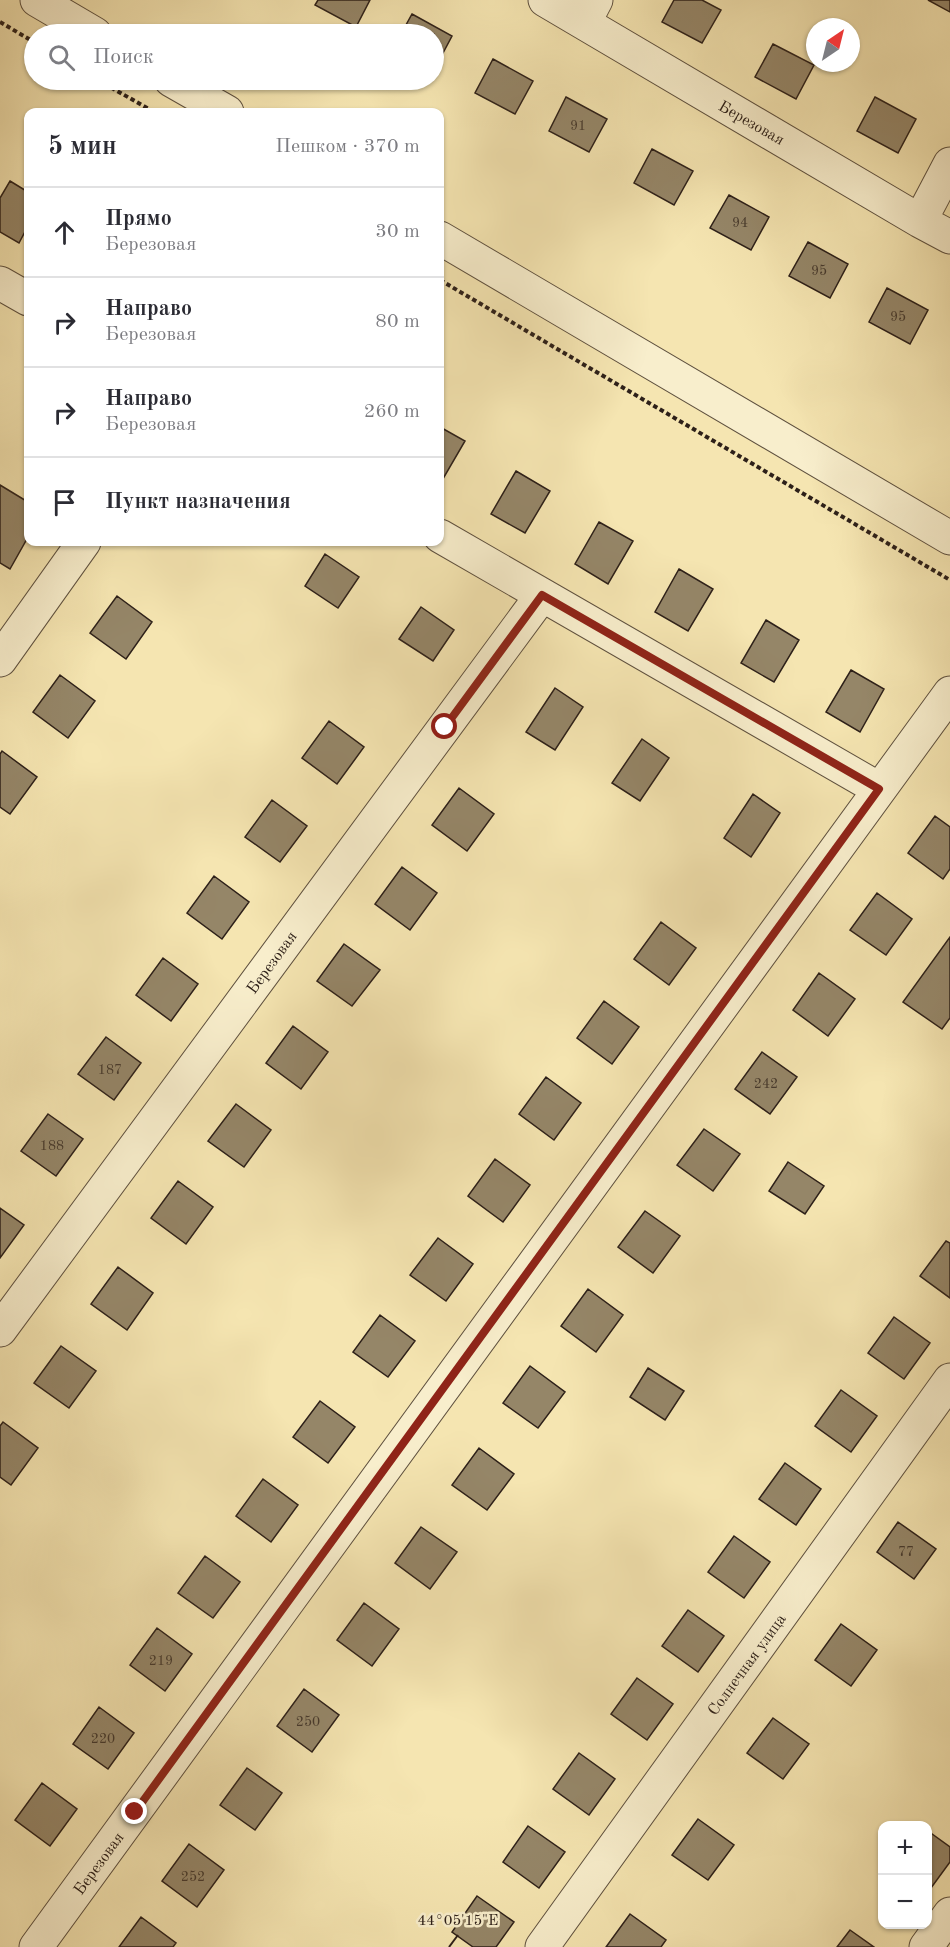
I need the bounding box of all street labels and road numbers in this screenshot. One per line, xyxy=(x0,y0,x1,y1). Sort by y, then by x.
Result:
street label: Березовая xyxy=(715,99,787,149)
street label: Березовая xyxy=(245,929,301,997)
street label: Солнечная улица xyxy=(706,1611,790,1719)
street label: Березовая xyxy=(72,1830,128,1898)

